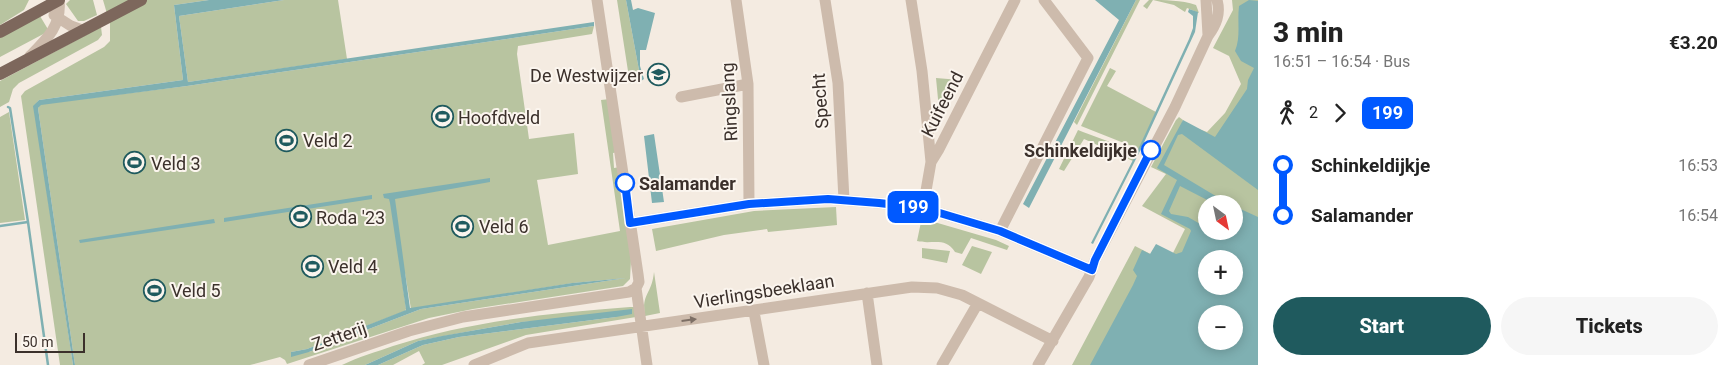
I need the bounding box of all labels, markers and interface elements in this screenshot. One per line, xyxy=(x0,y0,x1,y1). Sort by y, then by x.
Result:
text: 3 min xyxy=(1273,16,1344,49)
text: €3.20 xyxy=(1669,31,1718,54)
text: 16:51 – 16:54 · Bus xyxy=(1273,52,1410,71)
street label: Ringslang xyxy=(716,62,742,142)
school or university icon: De Westwijzer xyxy=(647,63,671,87)
place label: De Westwijzer xyxy=(530,65,643,86)
street label: Kuifeend xyxy=(917,68,967,140)
street label: Specht xyxy=(808,72,832,129)
icon: walk xyxy=(1273,99,1301,127)
icon: forward xyxy=(1326,99,1354,127)
text: 199 xyxy=(1372,102,1403,123)
text: 2 xyxy=(1309,103,1318,122)
sports icon: Hoofdveld xyxy=(430,105,454,129)
place label: Hoofdveld xyxy=(458,107,540,128)
sports icon: Veld 2 xyxy=(275,128,299,152)
place label: Veld 2 xyxy=(303,130,353,151)
place label: Schinkeldijkje xyxy=(1024,140,1137,161)
marker: Schinkeldijkje xyxy=(1141,140,1161,160)
sports icon: Veld 3 xyxy=(123,151,147,175)
place label: Veld 3 xyxy=(151,153,201,174)
text: Schinkeldijkje xyxy=(1311,154,1430,177)
text: 16:53 xyxy=(1678,156,1718,175)
marker: Salamander xyxy=(615,173,635,193)
place label: Salamander xyxy=(639,173,736,194)
line badge: 199 xyxy=(884,191,942,223)
north arrow xyxy=(1198,195,1242,240)
map controls xyxy=(1198,195,1243,350)
text: 199 xyxy=(898,196,928,217)
text: Salamander xyxy=(1311,204,1413,227)
sports icon: Roda '23 xyxy=(288,205,312,229)
text: 16:54 xyxy=(1678,206,1718,225)
place label: Roda '23 xyxy=(316,207,385,228)
sports icon: Veld 6 xyxy=(451,214,475,238)
place label: Veld 6 xyxy=(479,216,529,237)
button: + xyxy=(1198,250,1243,295)
sports icon: Veld 4 xyxy=(300,254,324,278)
place label: Veld 4 xyxy=(328,256,378,277)
street label: Vierlingsbeeklaan xyxy=(692,270,836,312)
sports icon: Veld 5 xyxy=(143,278,167,302)
place label: Veld 5 xyxy=(171,280,221,301)
button: Start xyxy=(1273,297,1491,355)
button: Tickets xyxy=(1501,297,1718,355)
button: − xyxy=(1198,305,1243,350)
one-way arrow xyxy=(682,316,698,324)
street label: Zetterij xyxy=(309,317,369,355)
scale bar xyxy=(15,330,85,353)
text: 50 m xyxy=(22,334,54,350)

